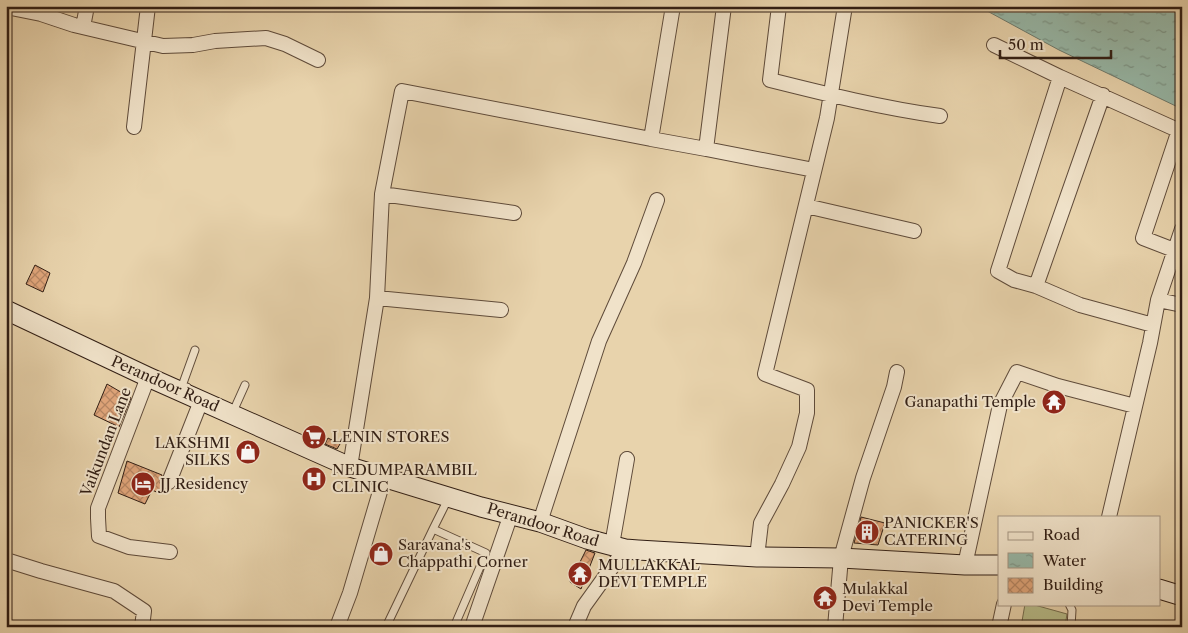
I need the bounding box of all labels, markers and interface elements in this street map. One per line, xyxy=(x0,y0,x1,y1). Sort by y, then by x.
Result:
scale bar xyxy=(1000,28,1112,60)
text: 50 m xyxy=(1008,35,1044,54)
street label: Perandoor Road xyxy=(108,351,222,416)
street label: Vaikundan Lane xyxy=(76,385,135,500)
temple icon: Ganapathi Temple xyxy=(1041,389,1067,415)
place label: Ganapathi Temple xyxy=(904,392,1036,411)
supermarket icon: LENIN STORES xyxy=(301,424,327,450)
place label: LENIN STORES xyxy=(332,427,449,446)
place label: LAKSHMI SILKS xyxy=(155,433,230,469)
shop icon: LAKSHMI SILKS xyxy=(235,439,261,465)
place label: NEDUMPARAMBIL CLINIC xyxy=(332,460,477,496)
hospital icon: NEDUMPARAMBIL CLINIC xyxy=(301,466,327,492)
hotel icon: JJ Residency xyxy=(130,471,156,497)
place label: JJ Residency xyxy=(158,474,249,493)
street label: Perandoor Road xyxy=(485,498,601,551)
place label: PANICKER'S CATERING xyxy=(884,513,979,549)
legend xyxy=(998,516,1160,606)
building icon: PANICKER'S CATERING xyxy=(854,519,880,545)
text: Road xyxy=(1043,525,1080,544)
place label: Saravana's Chappathi Corner xyxy=(398,535,528,571)
shop icon: Saravana's Chappathi Corner xyxy=(368,541,394,567)
text: Water xyxy=(1042,551,1087,570)
place label: MULLAKKAL DEVI TEMPLE xyxy=(598,555,707,591)
temple icon: MULLAKKAL DEVI TEMPLE xyxy=(567,561,593,587)
text: Building xyxy=(1043,575,1103,594)
place label: Mulakkal Devi Temple xyxy=(842,579,933,615)
temple icon: Mulakkal Devi Temple xyxy=(812,585,838,611)

